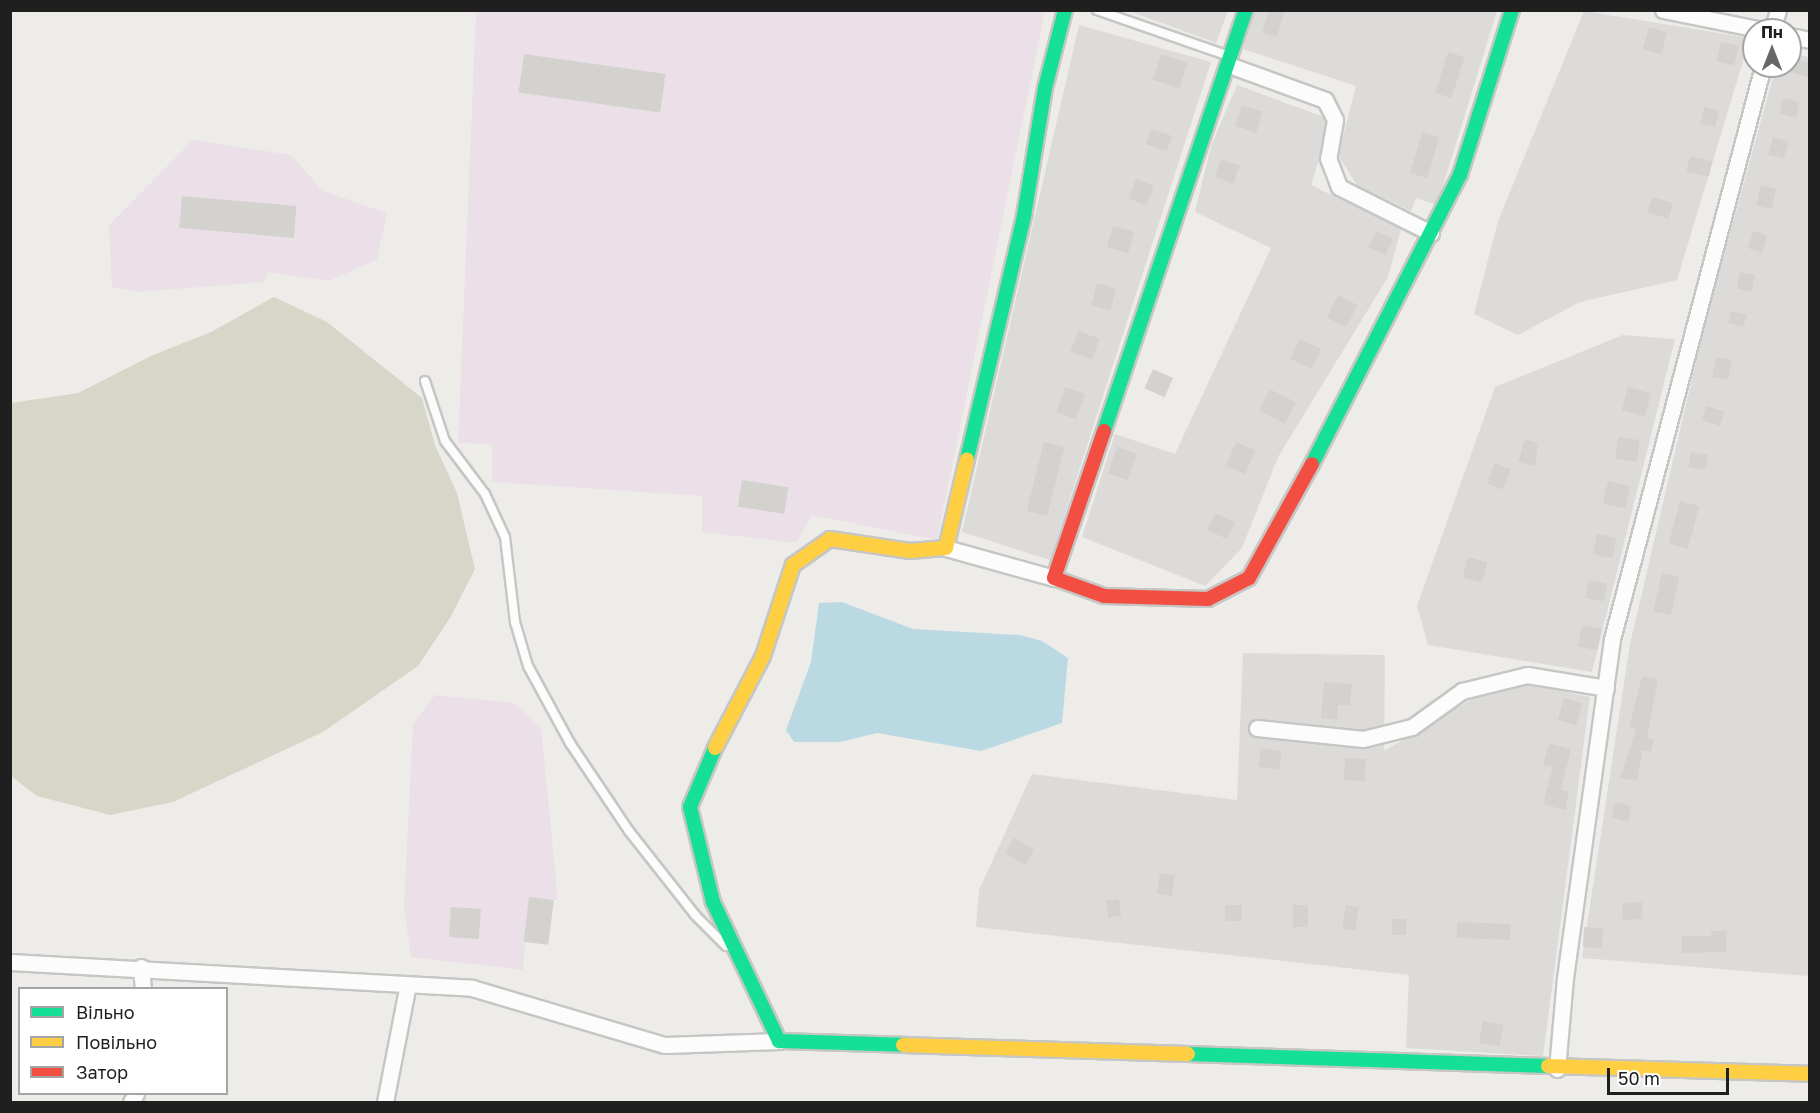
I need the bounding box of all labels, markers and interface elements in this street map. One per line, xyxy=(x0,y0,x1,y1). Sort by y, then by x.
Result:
north arrow xyxy=(1742,18,1802,78)
text: Пн xyxy=(1761,22,1783,42)
legend xyxy=(18,987,228,1095)
text: Вільно xyxy=(76,1001,135,1023)
text: Повільно xyxy=(76,1031,157,1053)
scale bar xyxy=(1610,1056,1732,1094)
text: Затор xyxy=(76,1061,128,1083)
text: 50 m xyxy=(1618,1067,1660,1089)

